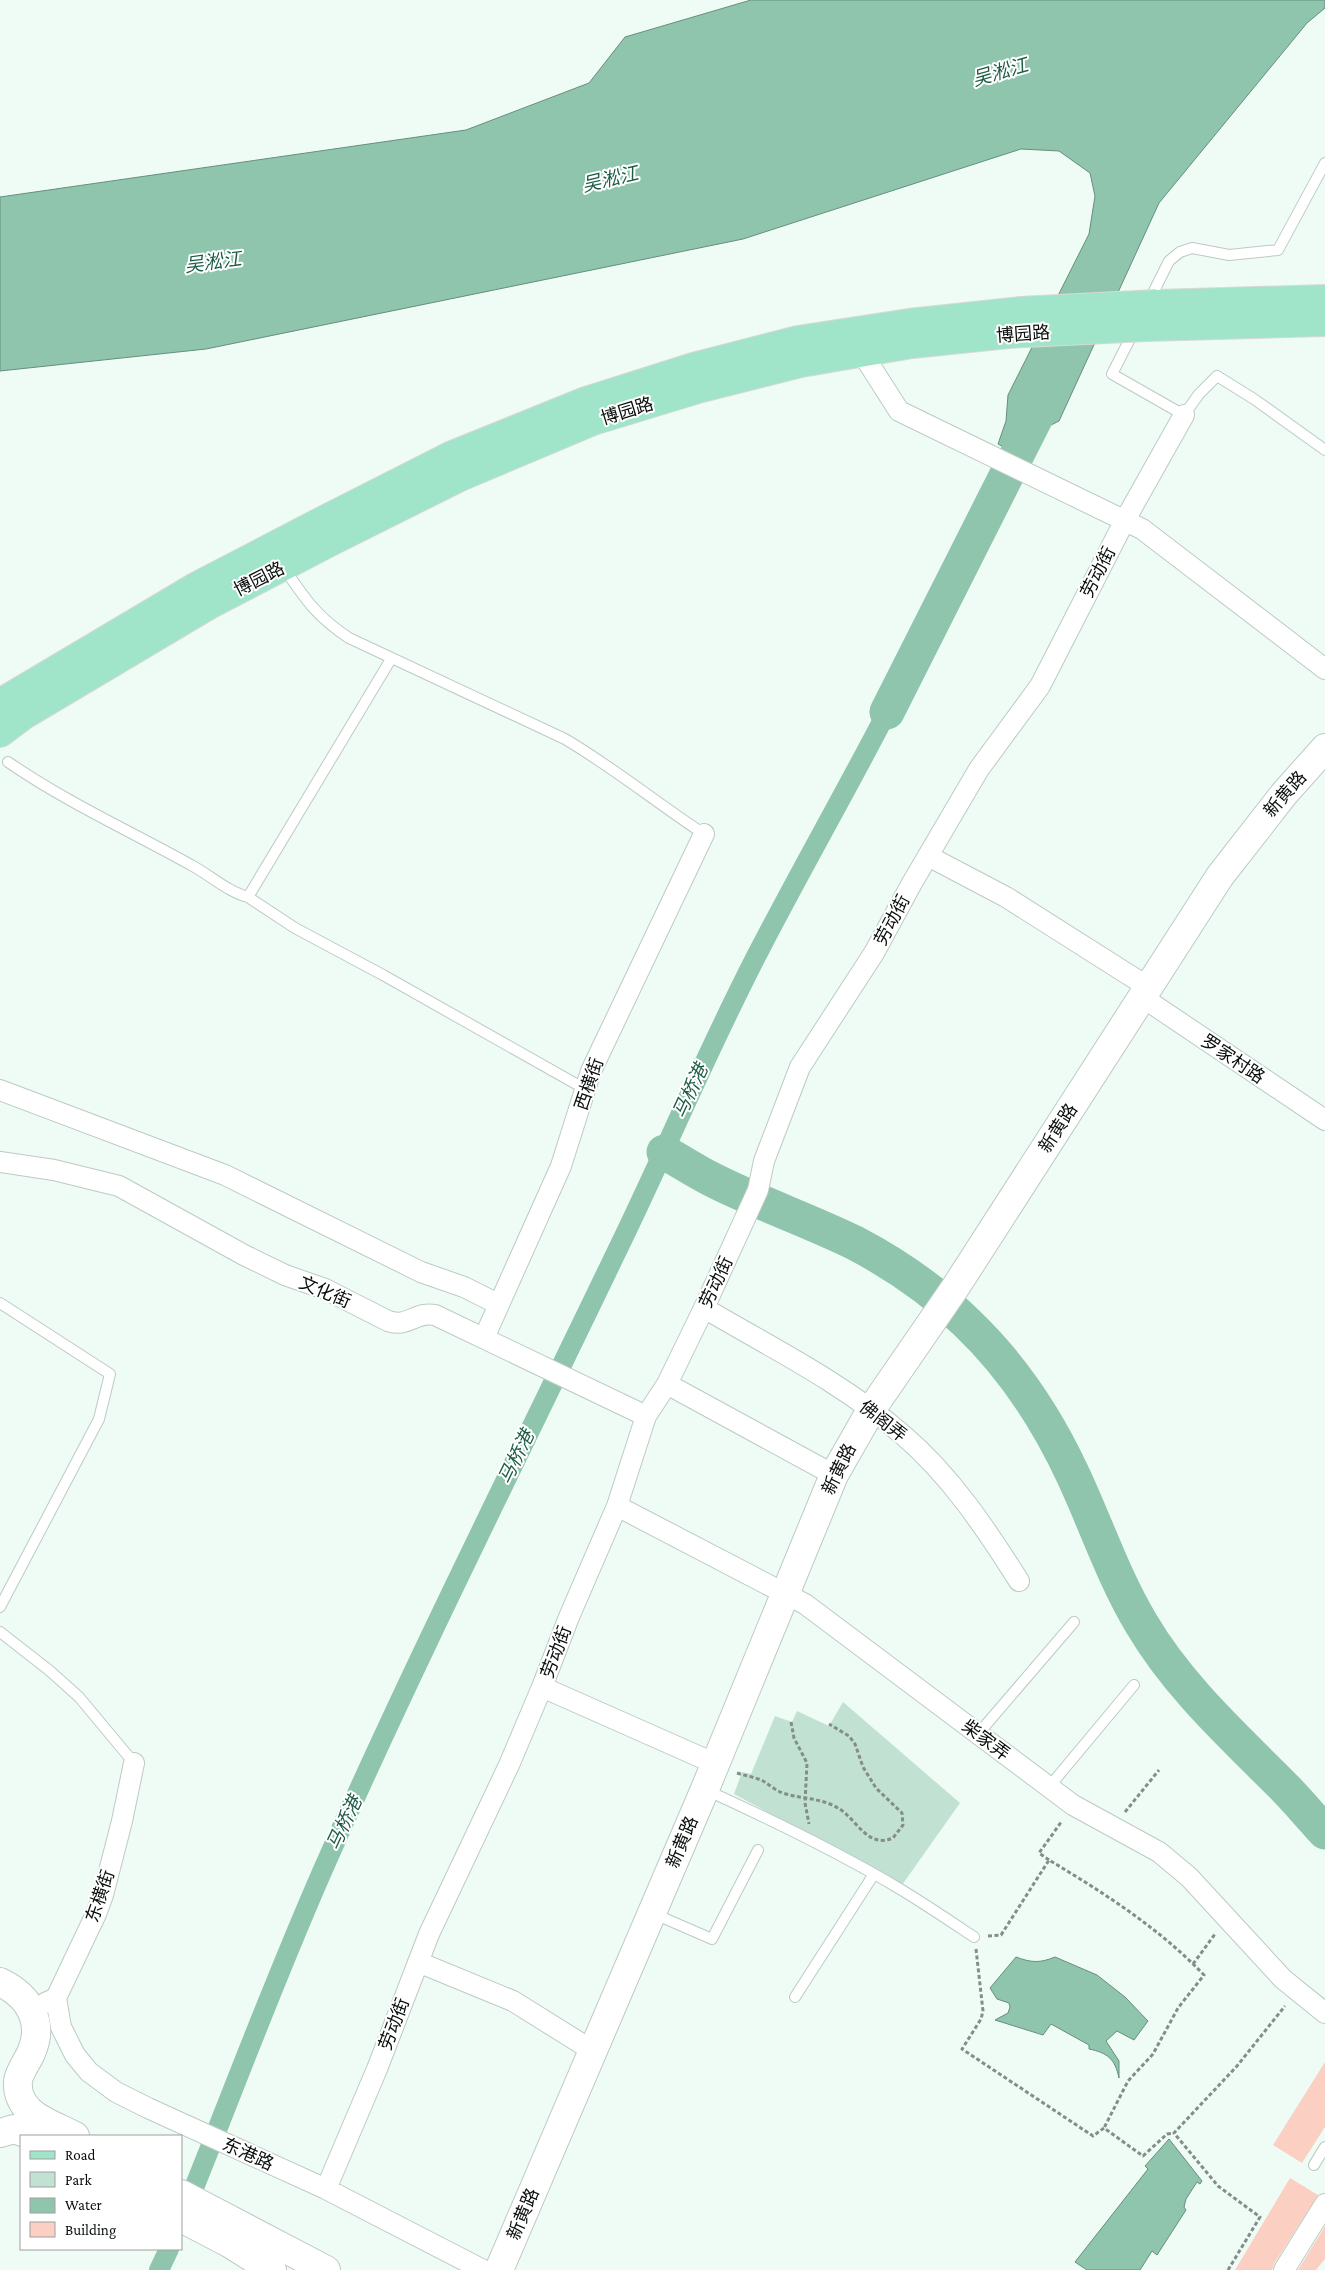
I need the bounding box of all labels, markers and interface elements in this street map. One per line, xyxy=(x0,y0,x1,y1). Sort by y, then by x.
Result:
water label: 吴淞江 xyxy=(970,54,1032,90)
water label: 吴淞江 xyxy=(580,162,642,196)
water label: 吴淞江 xyxy=(183,248,245,276)
street label: 博园路 xyxy=(995,322,1051,346)
street label: 博园路 xyxy=(598,394,656,428)
street label: 劳动街 xyxy=(1077,543,1119,601)
street label: 博园路 xyxy=(230,558,288,600)
street label: 新黄路 xyxy=(1260,767,1310,821)
street label: 劳动街 xyxy=(870,891,914,949)
street label: 罗家村路 xyxy=(1198,1031,1268,1087)
street label: 西横街 xyxy=(571,1055,607,1113)
water label: 马桥港 xyxy=(668,1058,713,1121)
street label: 新黄路 xyxy=(1035,1100,1081,1156)
street label: 劳动街 xyxy=(696,1253,736,1311)
street label: 文化街 xyxy=(296,1272,354,1312)
street label: 佛阁弄 xyxy=(856,1396,910,1446)
water label: 马桥港 xyxy=(494,1424,539,1487)
street label: 新黄路 xyxy=(818,1440,860,1498)
street label: 劳动街 xyxy=(537,1623,575,1681)
street label: 柴家弄 xyxy=(958,1716,1014,1764)
water label: 马桥港 xyxy=(322,1790,367,1853)
street label: 新黄路 xyxy=(662,1813,702,1871)
street label: 东横街 xyxy=(82,1867,118,1925)
street label: 劳动街 xyxy=(375,1995,413,2053)
street label: 东港路 xyxy=(219,2134,277,2174)
legend xyxy=(20,2135,182,2250)
text: Road xyxy=(65,2147,96,2163)
text: Park xyxy=(65,2172,92,2188)
street label: 新黄路 xyxy=(503,2185,543,2243)
text: Water xyxy=(65,2197,102,2213)
text: Building xyxy=(65,2222,116,2239)

